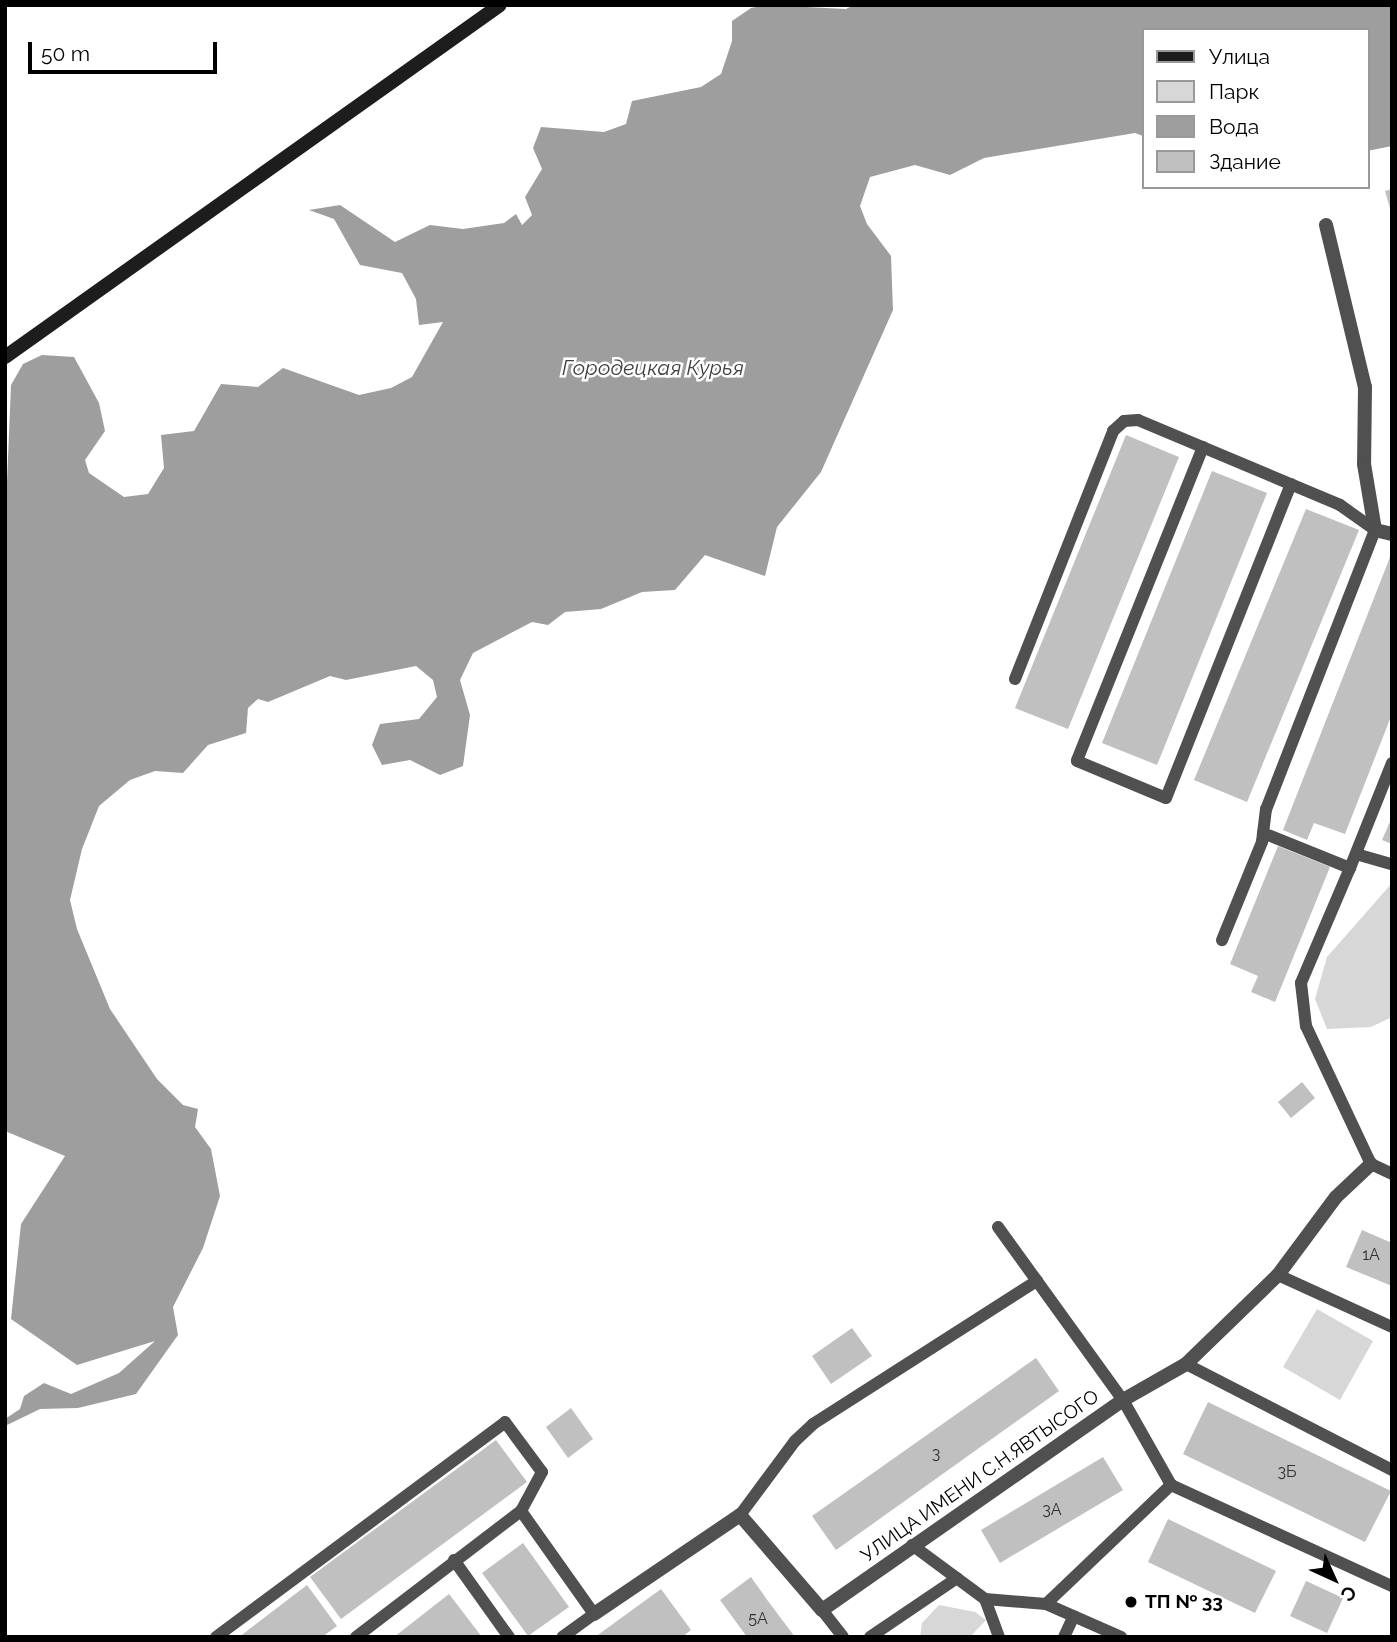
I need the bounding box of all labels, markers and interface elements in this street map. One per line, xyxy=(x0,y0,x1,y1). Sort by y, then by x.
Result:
scale bar xyxy=(32,28,220,72)
legend xyxy=(1142,28,1369,189)
text: 50 m xyxy=(41,41,90,66)
text: Улица xyxy=(1209,44,1270,69)
text: Парк xyxy=(1209,79,1259,104)
text: Вода xyxy=(1209,114,1259,139)
text: Здание xyxy=(1209,149,1281,174)
water label: Городецкая Курья xyxy=(562,355,744,381)
house number: 1А xyxy=(1362,1245,1380,1265)
street label: УЛИЦА ИМЕНИ С.Н.ЯВТЫСОГО xyxy=(857,1385,1103,1567)
house number: 3 xyxy=(932,1444,940,1464)
house number: 3Б xyxy=(1278,1462,1296,1482)
house number: 3А xyxy=(1042,1500,1062,1520)
north arrow xyxy=(1299,1544,1369,1614)
text: С xyxy=(1336,1581,1361,1606)
place label: ТП № 33 xyxy=(1145,1591,1223,1613)
marker: ТП № 33 xyxy=(1123,1594,1139,1610)
house number: 5А xyxy=(748,1609,768,1629)

